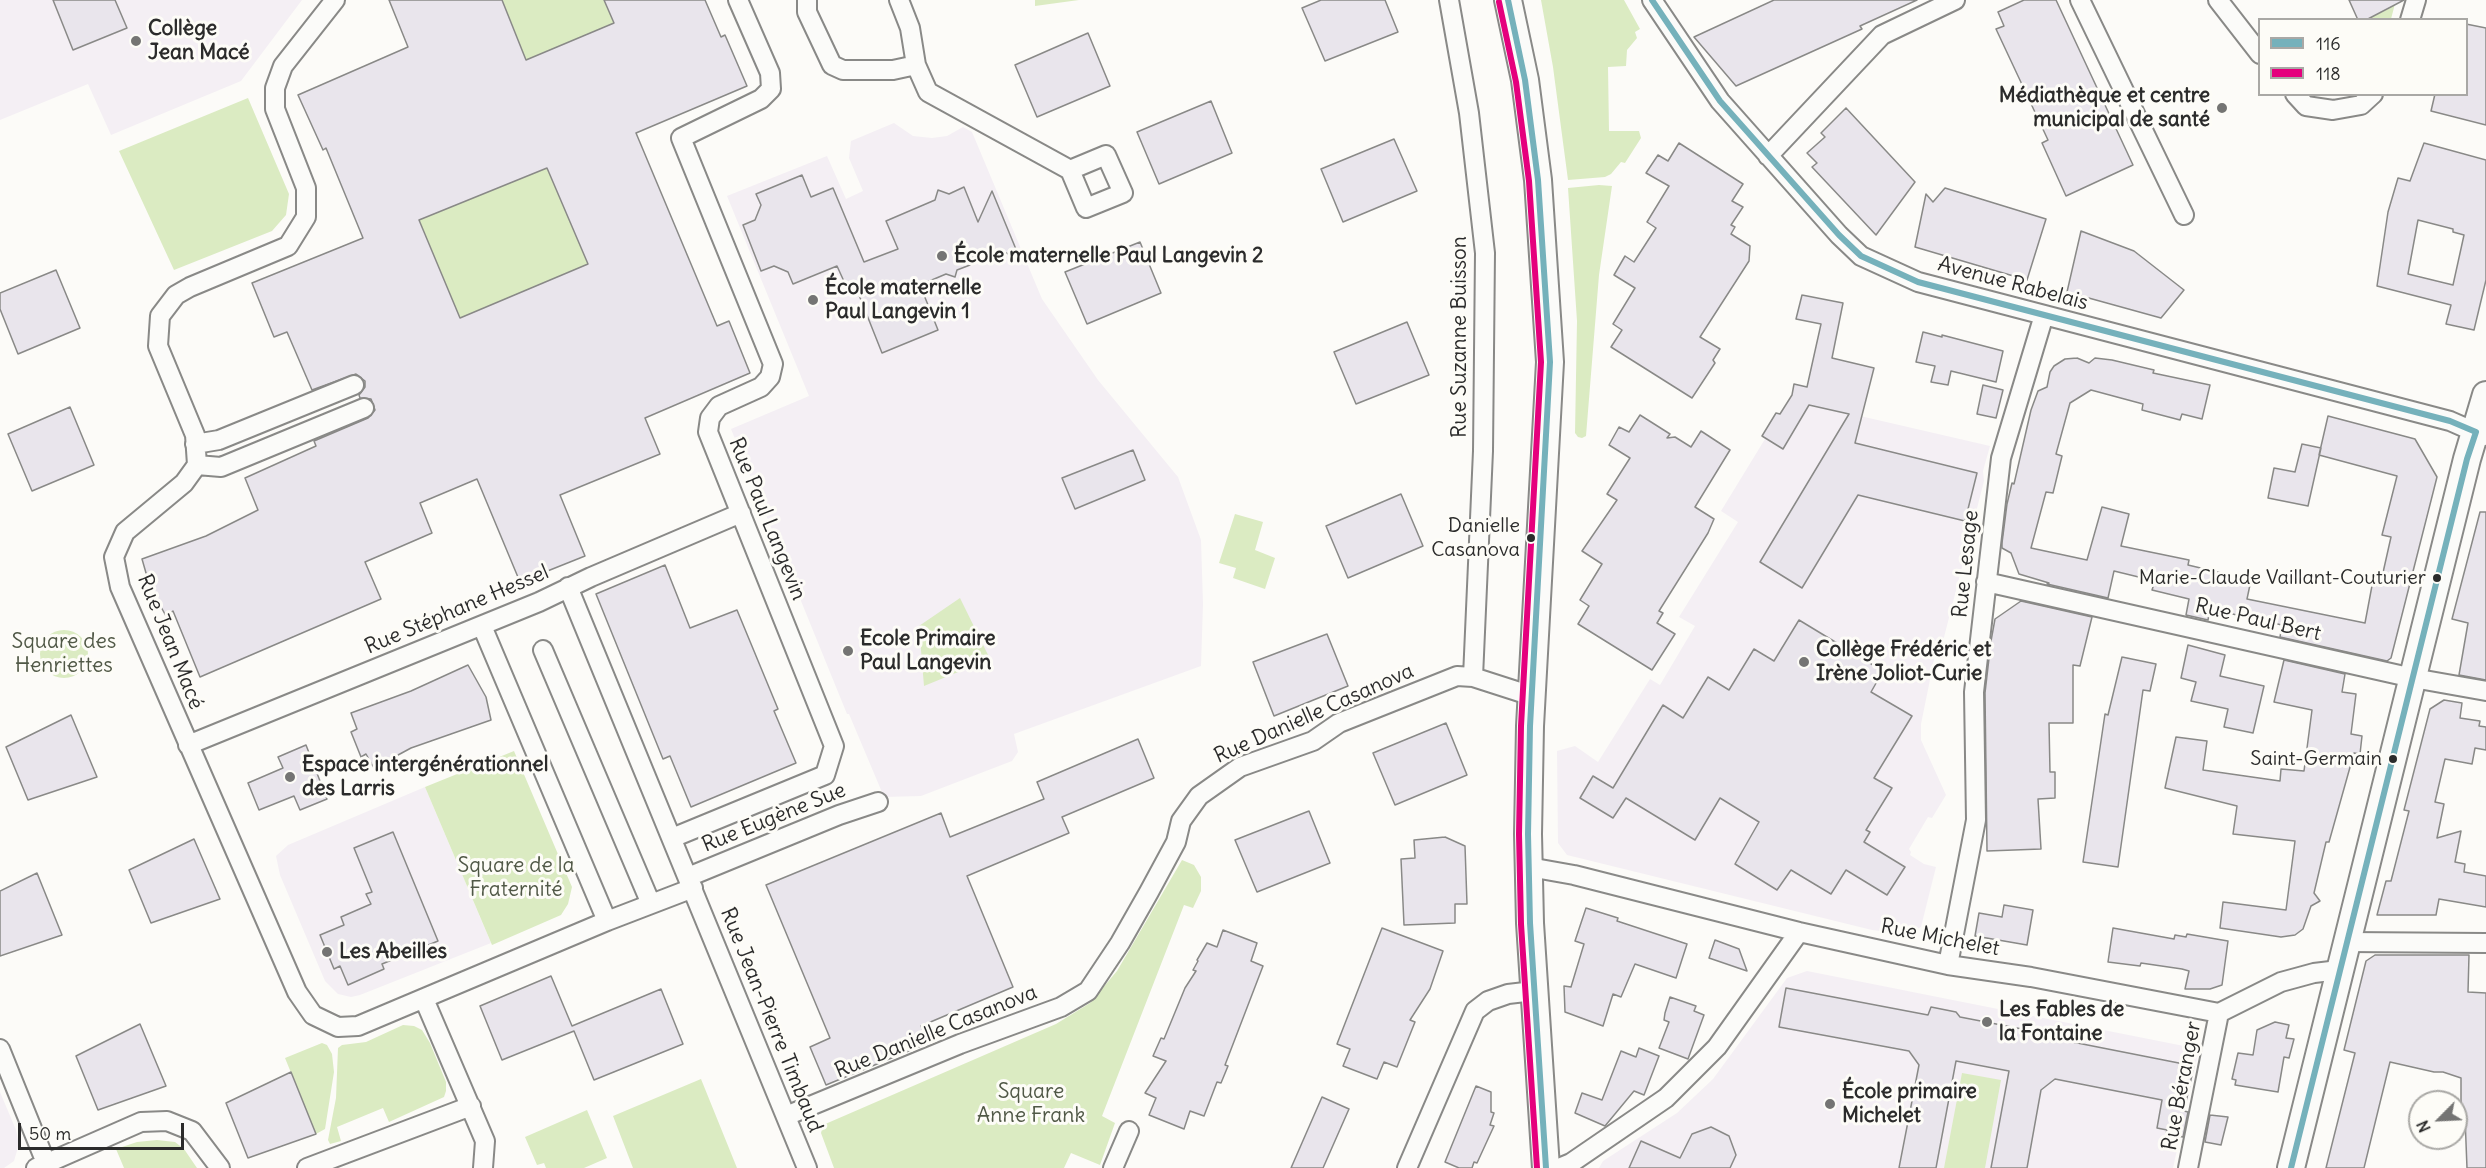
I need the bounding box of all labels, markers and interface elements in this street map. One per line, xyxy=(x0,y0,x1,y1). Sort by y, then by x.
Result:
place label: Collège Jean Macé xyxy=(148,16,250,66)
legend xyxy=(2258,18,2468,96)
text: 116 xyxy=(2316,32,2341,55)
marker: Collège Jean Macé xyxy=(129,34,143,48)
text: 118 xyxy=(2316,62,2341,85)
place label: Médiathèque et centre municipal de santé xyxy=(1999,83,2210,133)
marker: Médiathèque et centre municipal de santé xyxy=(2215,101,2229,115)
street label: Rue Suzanne Buisson xyxy=(1447,236,1473,438)
place label: École maternelle Paul Langevin 2 xyxy=(954,243,1264,269)
marker: École maternelle Paul Langevin 2 xyxy=(935,249,949,263)
street label: Avenue Rabelais xyxy=(1935,252,2091,316)
place label: École maternelle Paul Langevin 1 xyxy=(825,275,982,325)
marker: École maternelle Paul Langevin 1 xyxy=(806,293,820,307)
street label: Rue Paul Langevin xyxy=(723,434,811,604)
street label: Rue Lesage xyxy=(1948,509,1984,619)
place label: Danielle Casanova xyxy=(1431,514,1520,561)
marker: Danielle Casanova xyxy=(1525,532,1537,544)
street label: Rue Stéphane Hessel xyxy=(361,560,553,660)
place label: Marie-Claude Vaillant-Couturier xyxy=(2139,566,2426,590)
street label: Rue Jean Macé xyxy=(131,571,209,713)
marker: Marie-Claude Vaillant-Couturier xyxy=(2431,572,2443,584)
street label: Rue Paul Bert xyxy=(2193,593,2323,647)
place label: Ecole Primaire Paul Langevin xyxy=(860,626,996,676)
park label: Square des Henriettes xyxy=(12,629,116,679)
place label: Collège Frédéric et Irène Joliot-Curie xyxy=(1816,637,1991,687)
marker: Ecole Primaire Paul Langevin xyxy=(841,644,855,658)
marker: Collège Frédéric et Irène Joliot-Curie xyxy=(1797,655,1811,669)
street label: Rue Danielle Casanova xyxy=(1210,659,1418,769)
place label: Saint-Germain xyxy=(2250,747,2382,771)
place label: Espace intergénérationnel des Larris xyxy=(302,752,548,802)
marker: Saint-Germain xyxy=(2387,753,2399,765)
marker: Espace intergénérationnel des Larris xyxy=(283,770,297,784)
street label: Rue Eugène Sue xyxy=(699,778,849,858)
park label: Square de la Fraternité xyxy=(458,853,574,903)
street label: Rue Jean-Pierre Timbaud xyxy=(714,904,828,1136)
street label: Rue Michelet xyxy=(1878,914,2002,962)
place label: Les Abeilles xyxy=(339,939,447,965)
marker: Les Abeilles xyxy=(320,945,334,959)
street label: Rue Danielle Casanova xyxy=(831,980,1041,1084)
place label: Les Fables de la Fontaine xyxy=(1999,997,2124,1047)
marker: Les Fables de la Fontaine xyxy=(1980,1015,1994,1029)
street label: Rue Béranger xyxy=(2157,1019,2207,1153)
park label: Square Anne Frank xyxy=(977,1079,1085,1129)
place label: École primaire Michelet xyxy=(1842,1079,1977,1129)
north arrow xyxy=(2408,1090,2468,1150)
marker: École primaire Michelet xyxy=(1823,1097,1837,1111)
scale bar xyxy=(21,1111,188,1149)
text: N xyxy=(2412,1117,2435,1136)
text: 50 m xyxy=(29,1122,71,1145)

